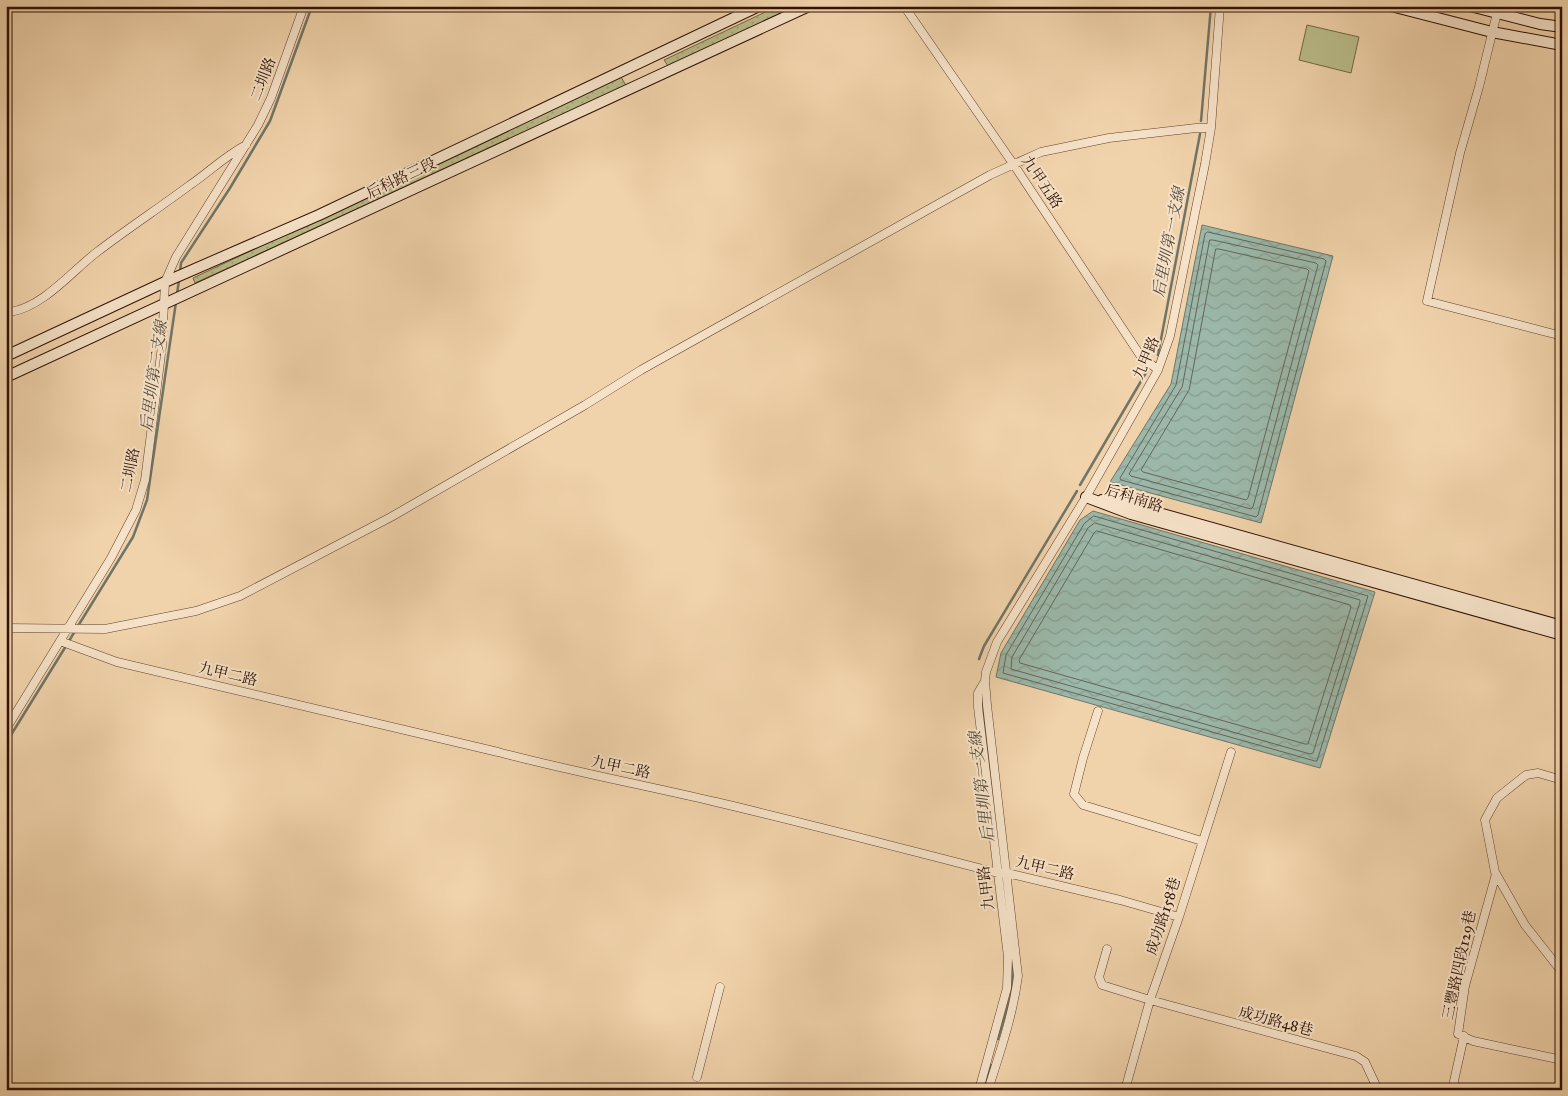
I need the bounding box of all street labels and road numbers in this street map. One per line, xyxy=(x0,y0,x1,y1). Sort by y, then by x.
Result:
street label: 二圳路 xyxy=(247,55,279,103)
street label: 九甲五路 xyxy=(1018,152,1066,212)
street label: 后科路三段 xyxy=(363,154,439,202)
street label: 九甲路 xyxy=(1129,334,1163,382)
street label: 二圳路 xyxy=(117,446,143,494)
street label: 后科南路 xyxy=(1103,480,1165,516)
street label: 九甲二路 xyxy=(197,658,259,690)
street label: 九甲二路 xyxy=(590,752,652,782)
street label: 九甲二路 xyxy=(1014,852,1076,884)
street label: 九甲路 xyxy=(974,865,998,911)
street label: 成功路158巷 xyxy=(1142,875,1184,957)
street label: 三豐路四段129巷 xyxy=(1439,909,1479,1021)
street label: 成功路48巷 xyxy=(1237,1002,1315,1040)

